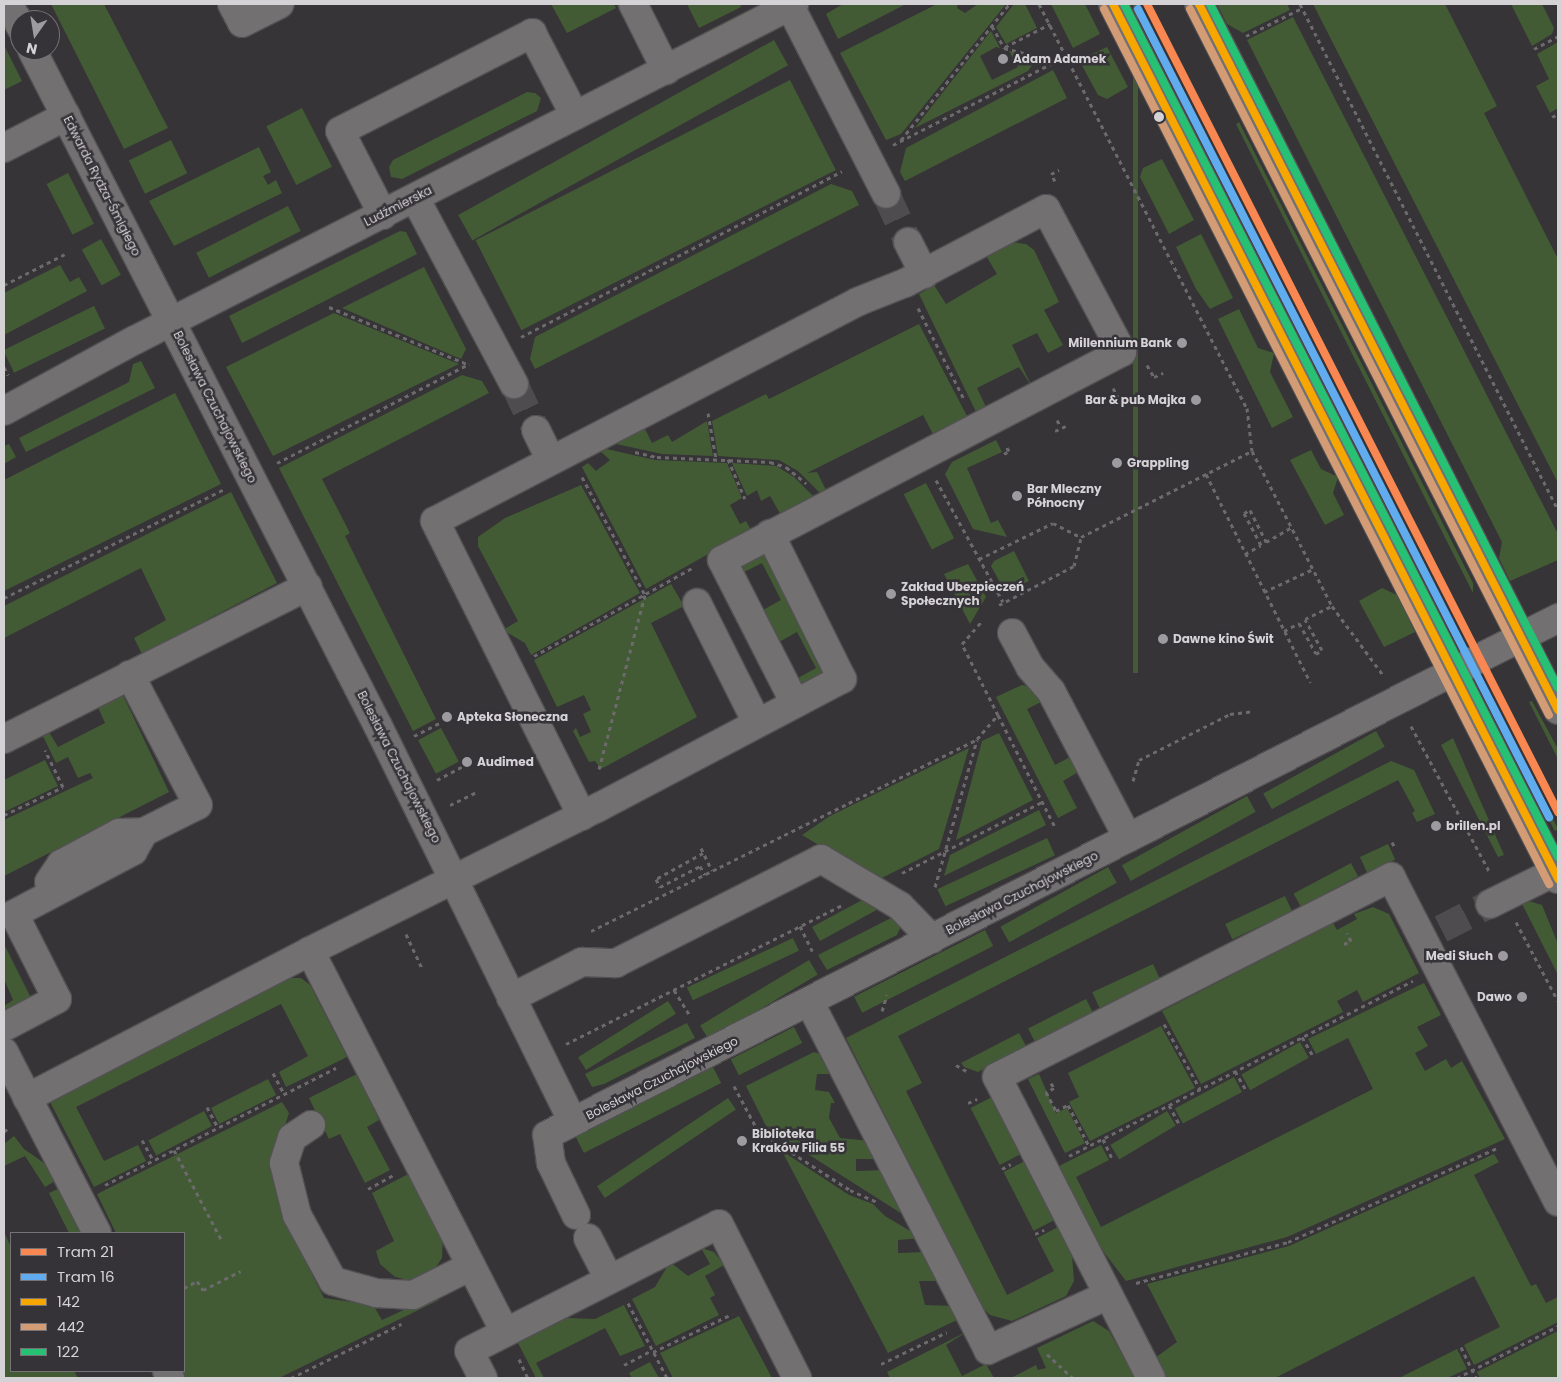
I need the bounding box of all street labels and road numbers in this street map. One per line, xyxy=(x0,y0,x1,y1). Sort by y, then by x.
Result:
street label: Edwarda Rydza-Śmigłego xyxy=(60,114,144,258)
street label: Ludźmierska xyxy=(362,183,434,229)
street label: Bolesława Czuchajowskiego xyxy=(170,329,260,485)
street label: Bolesława Czuchajowskiego xyxy=(354,689,444,845)
street label: Bolesława Czuchajowskiego xyxy=(944,848,1100,938)
street label: Bolesława Czuchajowskiego xyxy=(584,1033,740,1123)

